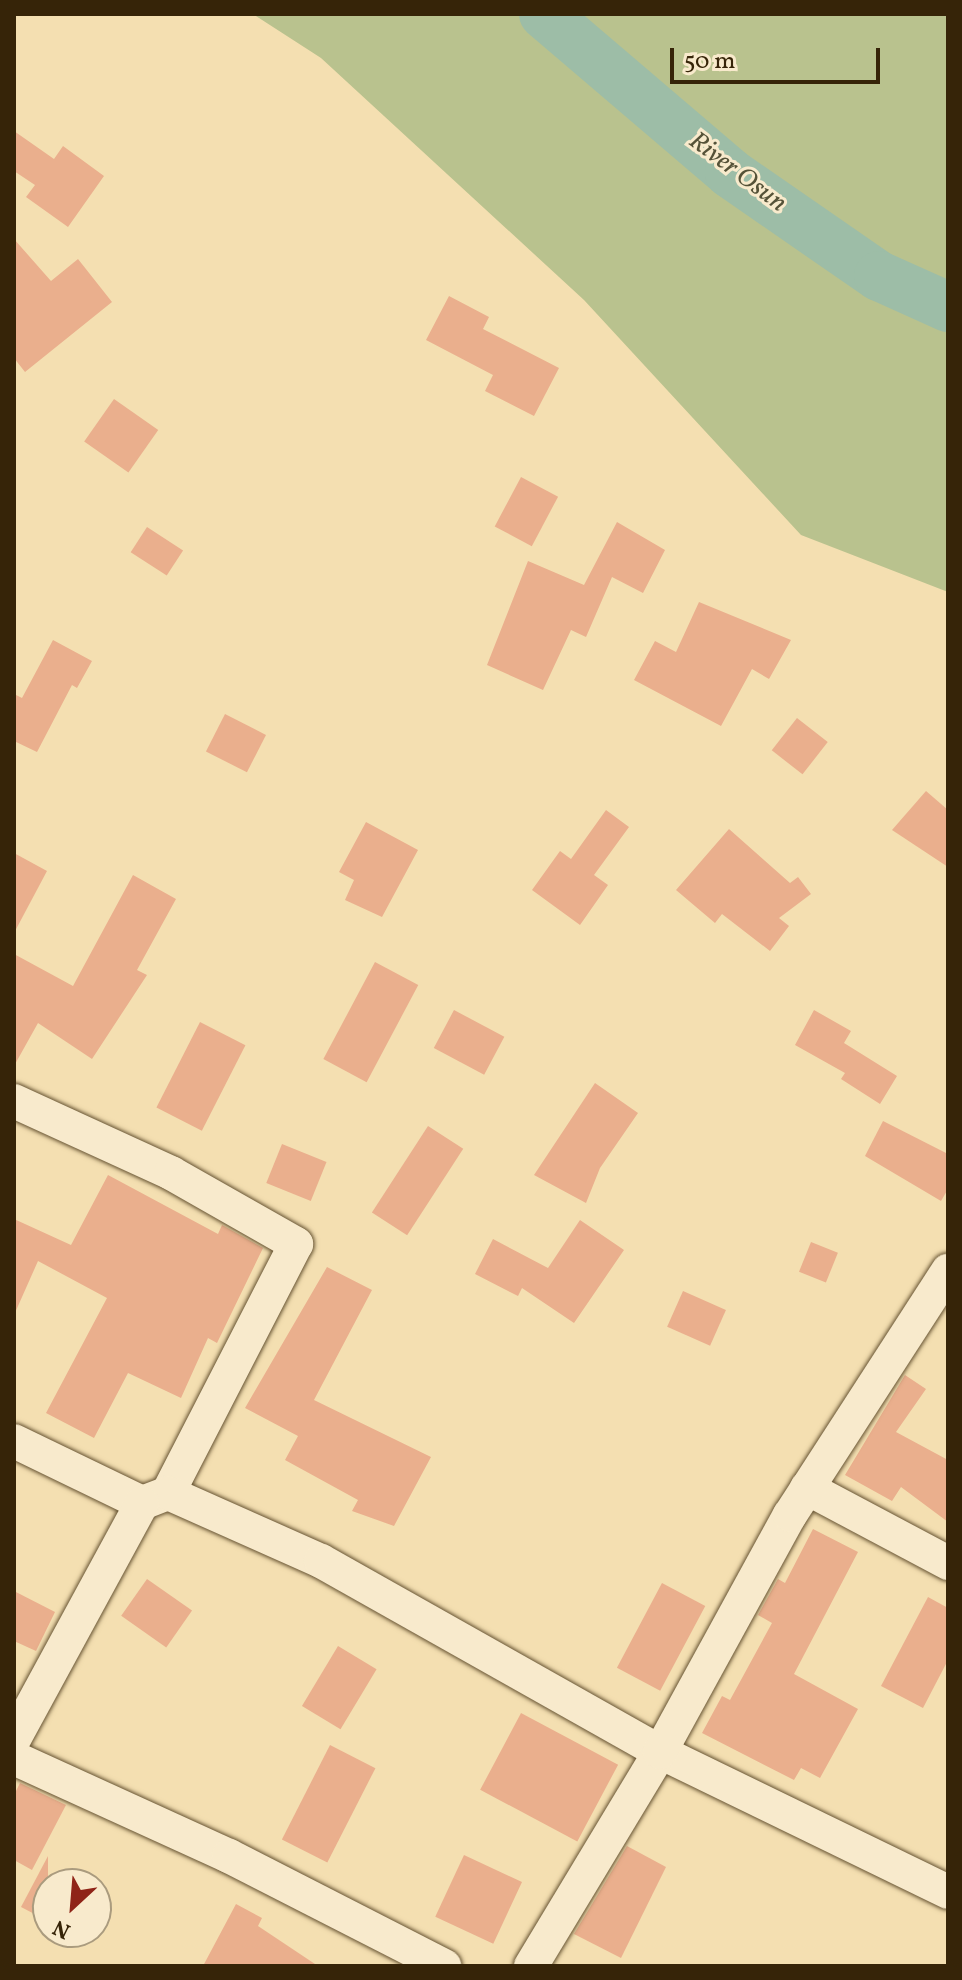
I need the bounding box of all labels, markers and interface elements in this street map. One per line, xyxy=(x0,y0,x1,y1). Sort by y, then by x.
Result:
scale bar xyxy=(674,32,884,82)
text: 50 m xyxy=(684,45,736,79)
water label: River Osun xyxy=(682,126,792,220)
north arrow xyxy=(32,1868,112,1948)
text: N xyxy=(48,1911,76,1946)

